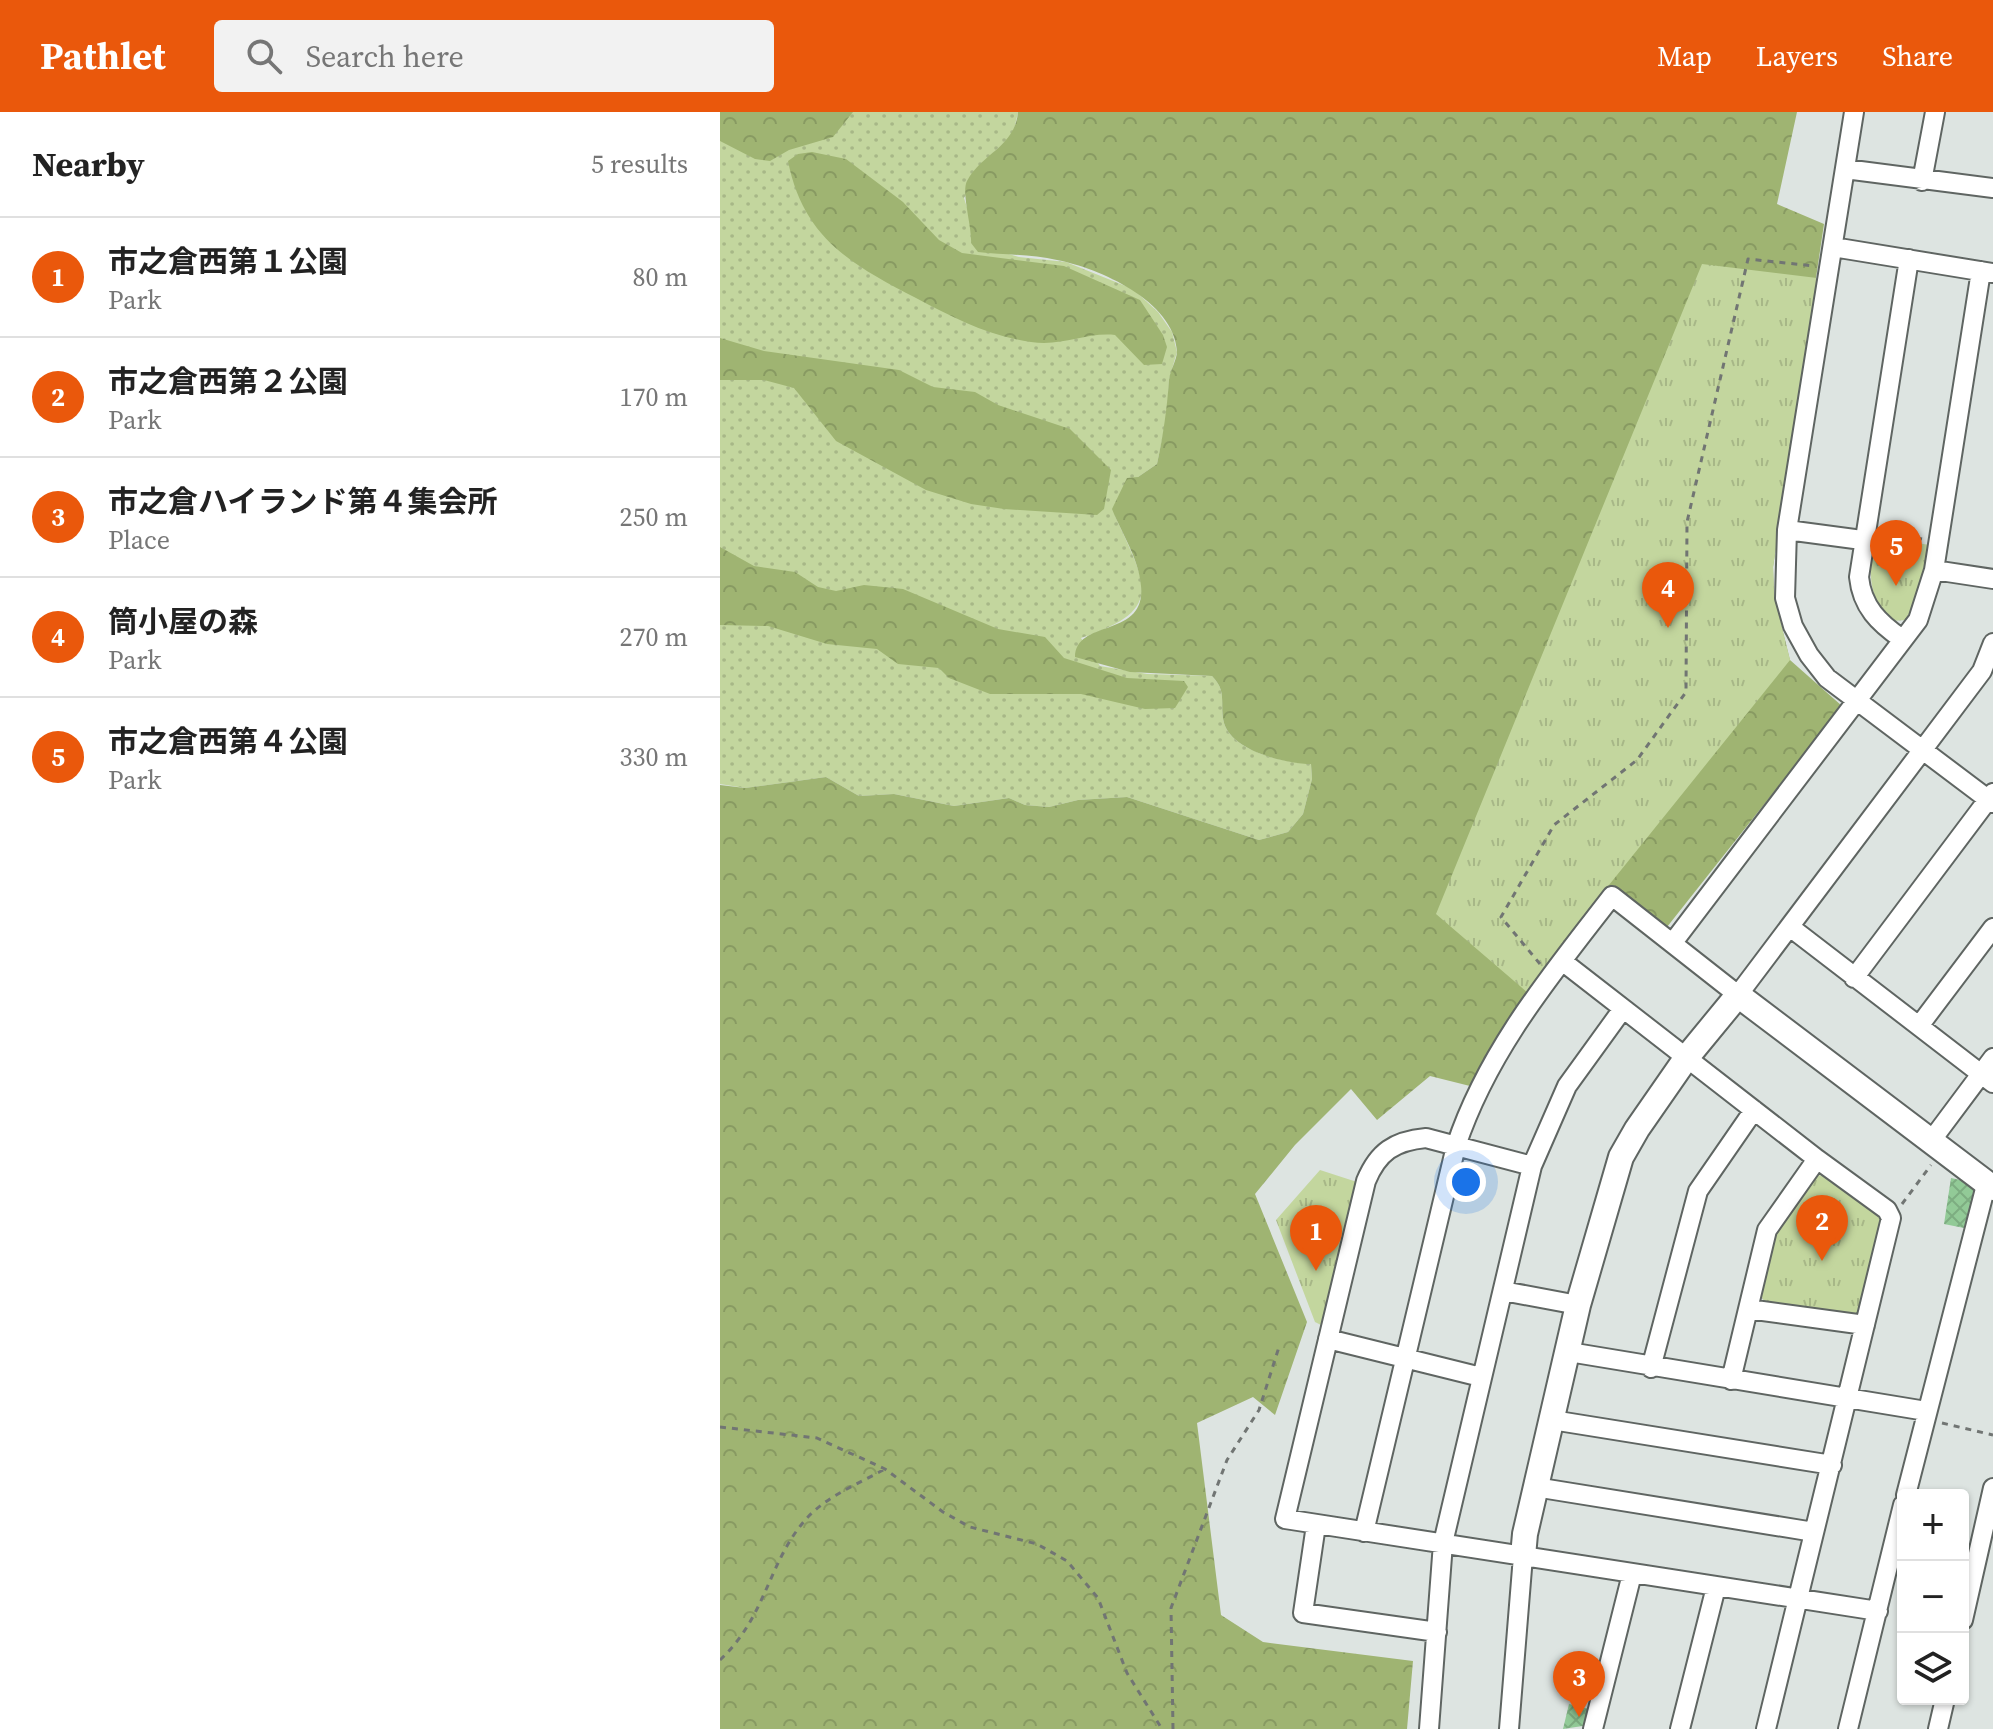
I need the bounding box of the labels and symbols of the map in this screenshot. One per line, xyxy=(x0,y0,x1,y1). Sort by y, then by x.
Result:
pin: 5 xyxy=(1870,520,1922,586)
pin: 4 xyxy=(1642,562,1694,628)
your location xyxy=(1446,1162,1486,1202)
pin: 2 xyxy=(1796,1195,1848,1261)
pin: 1 xyxy=(1290,1205,1342,1271)
pin: 3 xyxy=(1553,1651,1605,1717)

